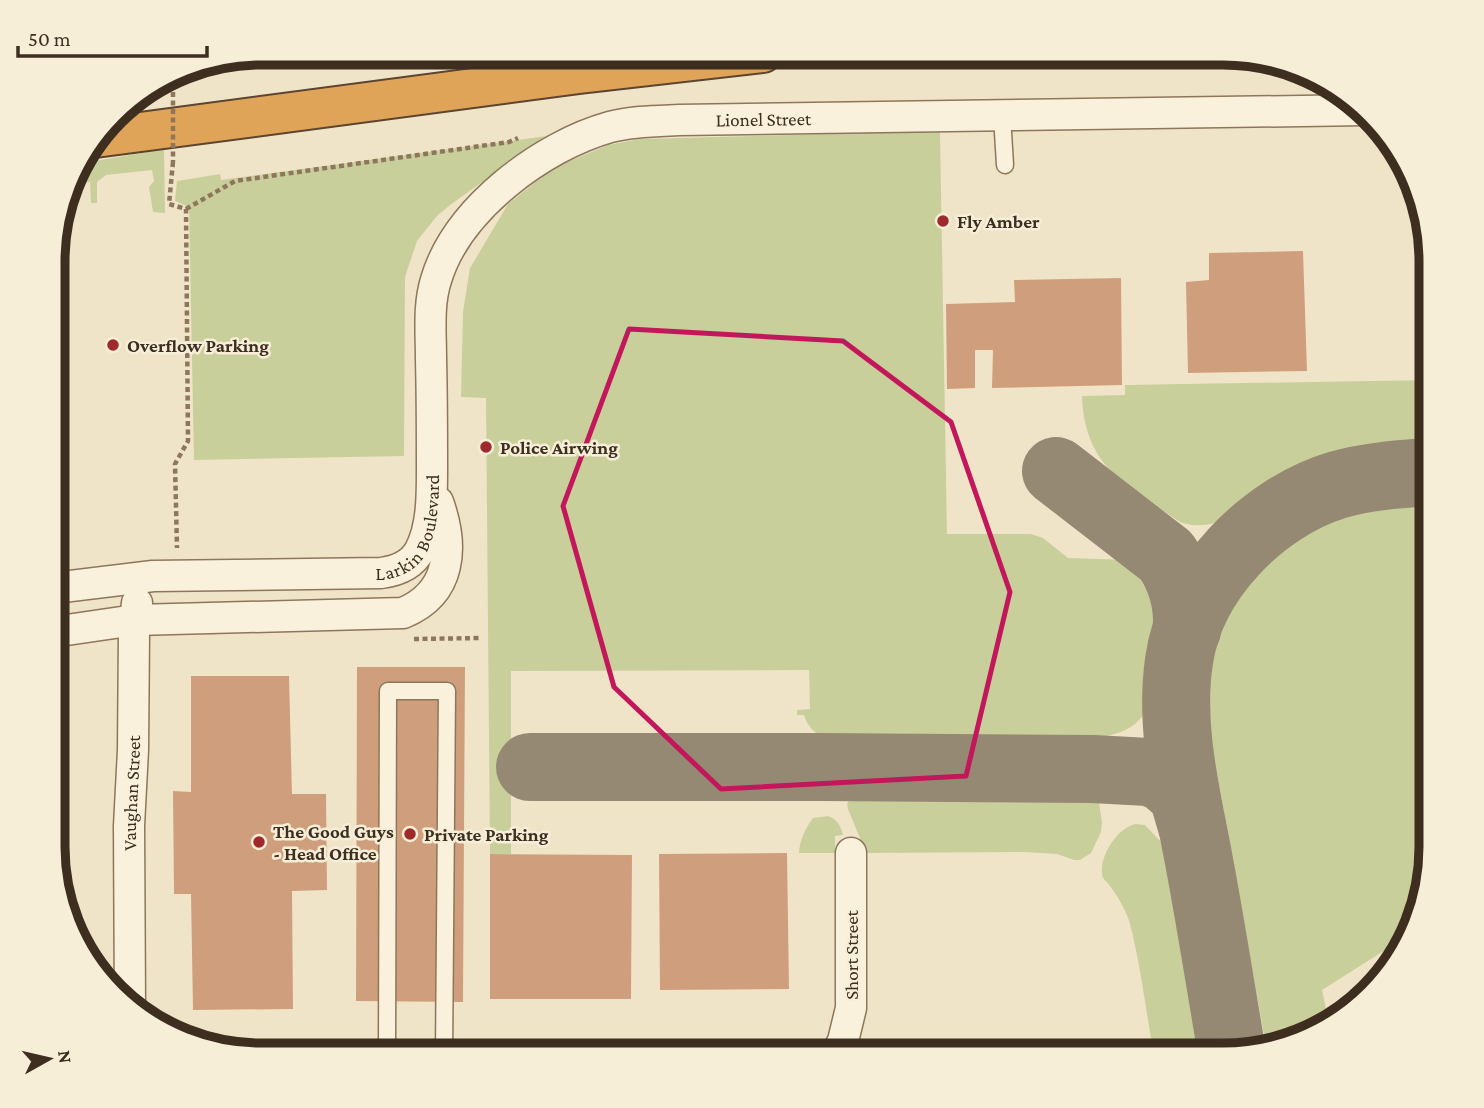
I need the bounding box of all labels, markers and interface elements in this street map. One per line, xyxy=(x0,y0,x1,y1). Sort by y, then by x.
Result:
scale bar xyxy=(18,14,206,58)
text: 50 m xyxy=(28,27,71,51)
street label: Lionel Street xyxy=(716,108,812,130)
place label: Fly Amber xyxy=(957,211,1040,232)
marker: Fly Amber xyxy=(935,213,951,229)
place label: Overflow Parking xyxy=(127,335,269,356)
marker: Overflow Parking xyxy=(105,337,121,353)
place label: Police Airwing xyxy=(500,437,618,458)
marker: Police Airwing xyxy=(478,439,494,455)
street label: Larkin Boulevard xyxy=(375,474,443,584)
street label: Vaughan Street xyxy=(119,735,144,851)
place label: The Good Guys - Head Office xyxy=(273,821,394,864)
place label: Private Parking xyxy=(424,824,549,845)
marker: Private Parking xyxy=(402,826,418,842)
marker: The Good Guys - Head Office xyxy=(251,834,267,850)
street label: Short Street xyxy=(841,909,862,1000)
north arrow xyxy=(14,1024,84,1094)
text: N xyxy=(54,1049,77,1065)

